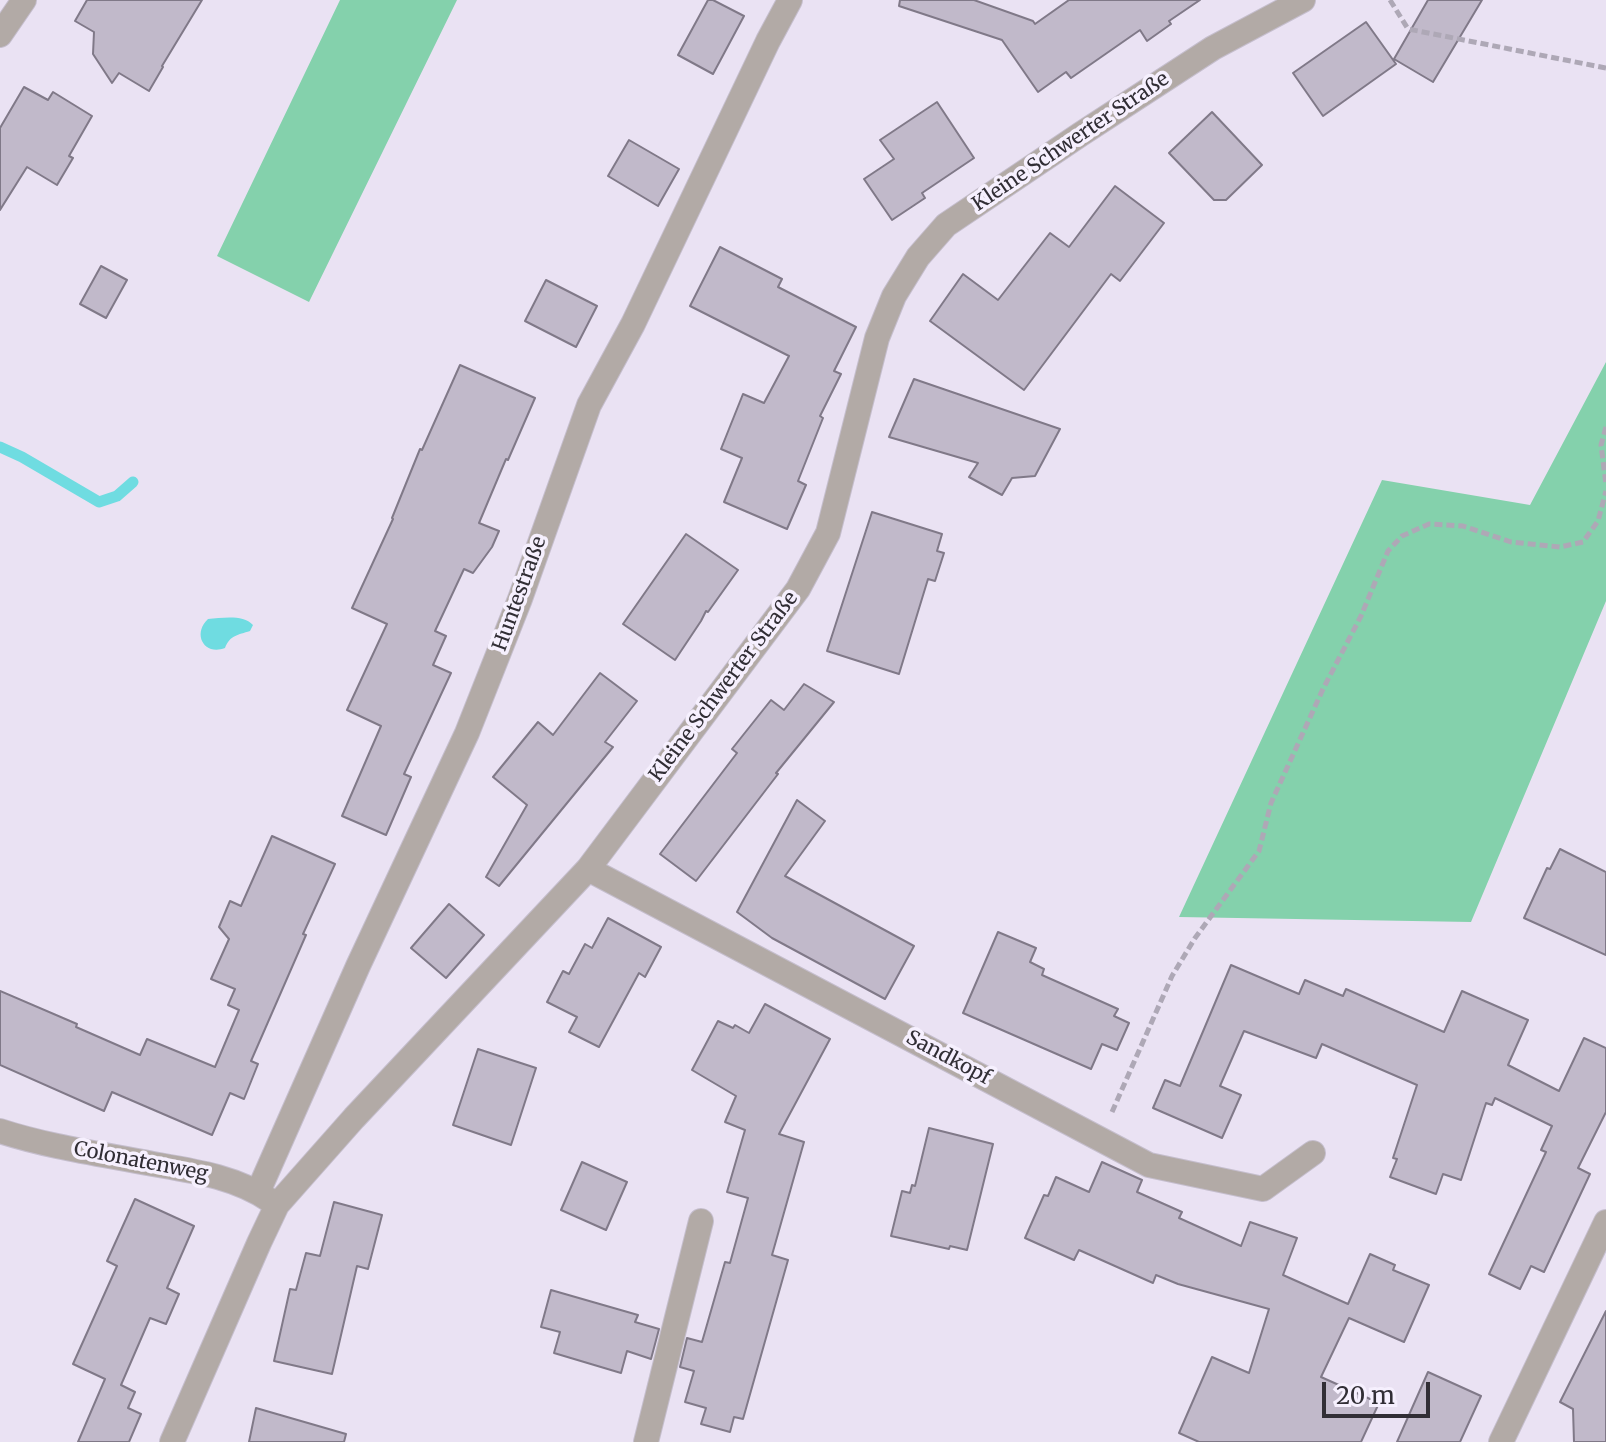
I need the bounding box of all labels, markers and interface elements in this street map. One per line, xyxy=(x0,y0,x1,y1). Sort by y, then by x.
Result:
street label: Kleine Schwerter Straße xyxy=(968,67,1174,217)
street label: Huntestraße xyxy=(488,534,552,654)
street label: Kleine Schwerter Straße xyxy=(645,587,803,787)
street label: Sandkopf xyxy=(902,1026,994,1090)
street label: Colonatenweg xyxy=(72,1137,210,1187)
scale bar xyxy=(1326,1366,1434,1416)
text: 20 m xyxy=(1336,1380,1395,1411)

